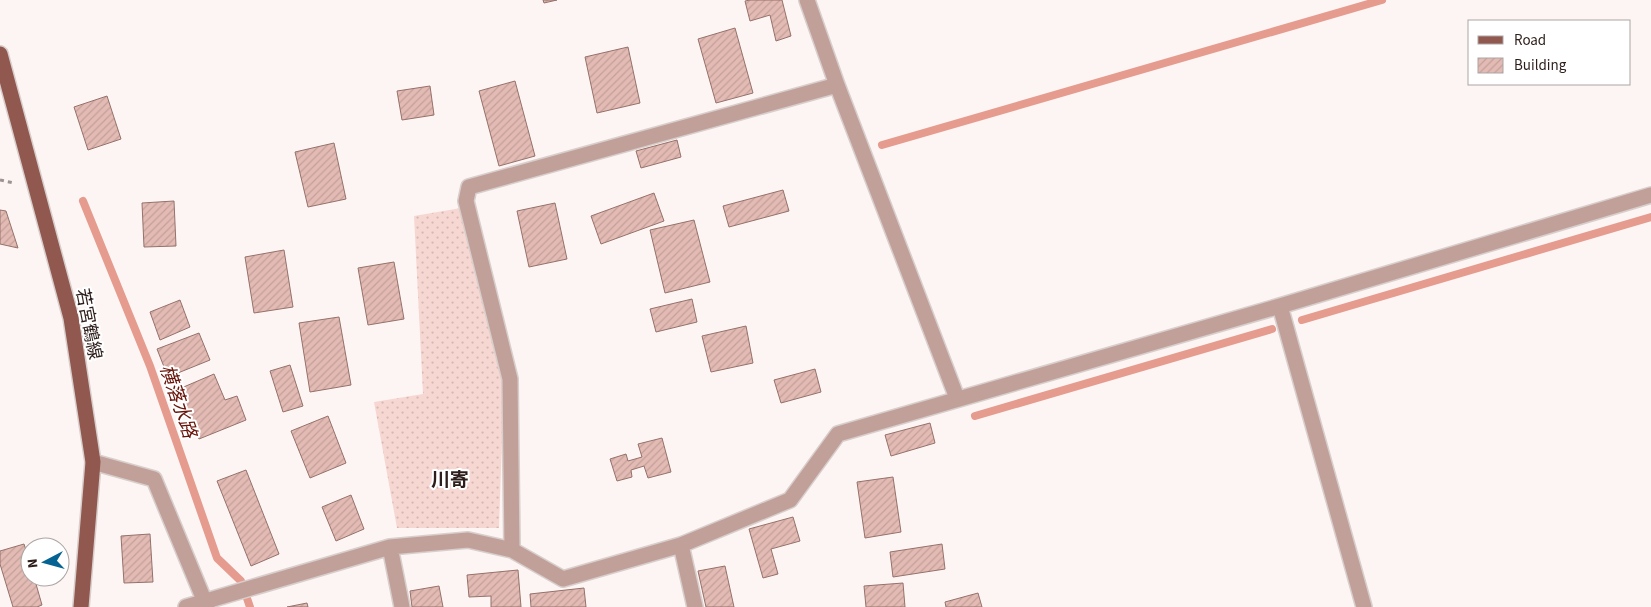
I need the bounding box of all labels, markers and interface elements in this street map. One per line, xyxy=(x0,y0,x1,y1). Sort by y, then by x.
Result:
legend xyxy=(1468,20,1631,85)
text: Road xyxy=(1514,30,1546,51)
text: Building xyxy=(1514,55,1567,76)
street label: 若宮鶴線 xyxy=(69,286,108,362)
water label: 横落水路 xyxy=(152,361,203,444)
district label: 川寄 xyxy=(431,467,469,494)
north arrow xyxy=(20,537,70,587)
text: N xyxy=(23,558,43,569)

